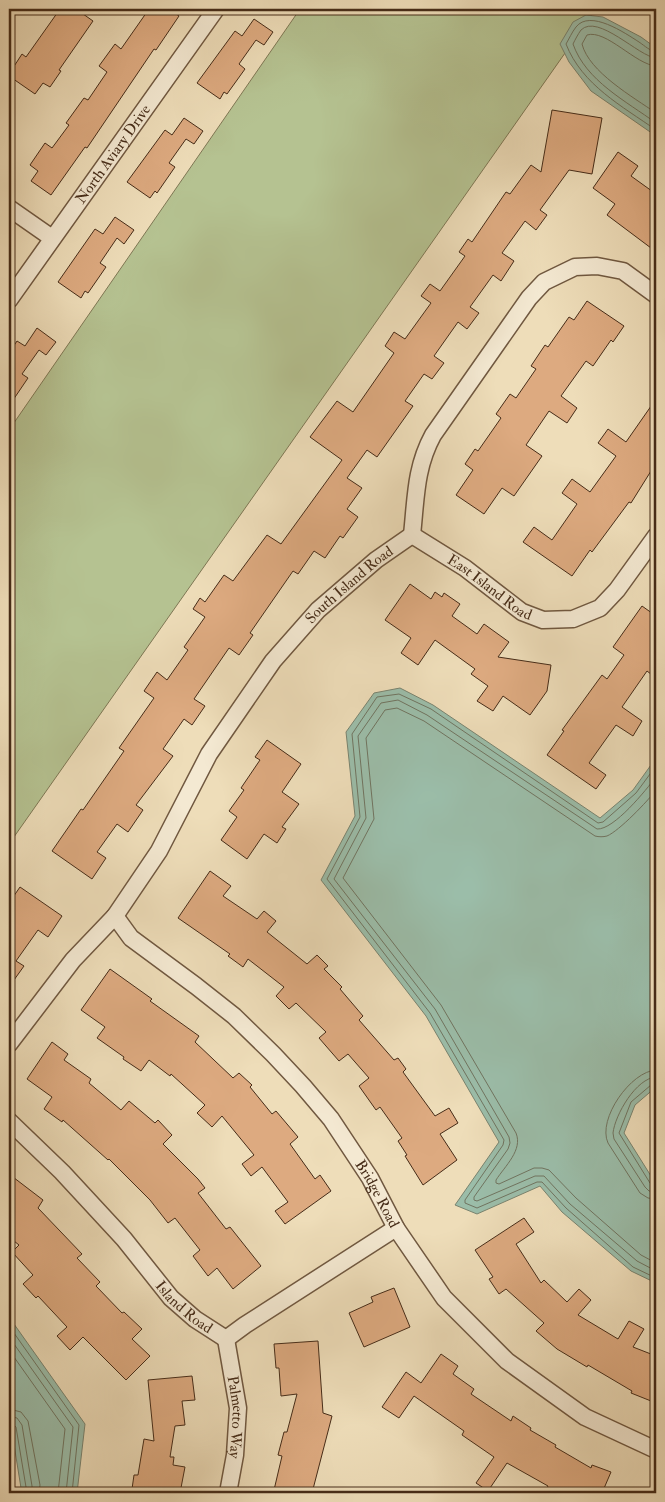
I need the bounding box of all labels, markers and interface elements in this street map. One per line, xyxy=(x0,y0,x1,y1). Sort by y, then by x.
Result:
street label: North Aviary Drive xyxy=(71,101,155,207)
street label: South Island Road xyxy=(301,541,397,628)
street label: East Island Road xyxy=(444,550,535,625)
street label: Bridge Road xyxy=(351,1156,404,1231)
street label: Island Road xyxy=(151,1277,217,1338)
street label: Palmetto Way xyxy=(223,1374,248,1460)

